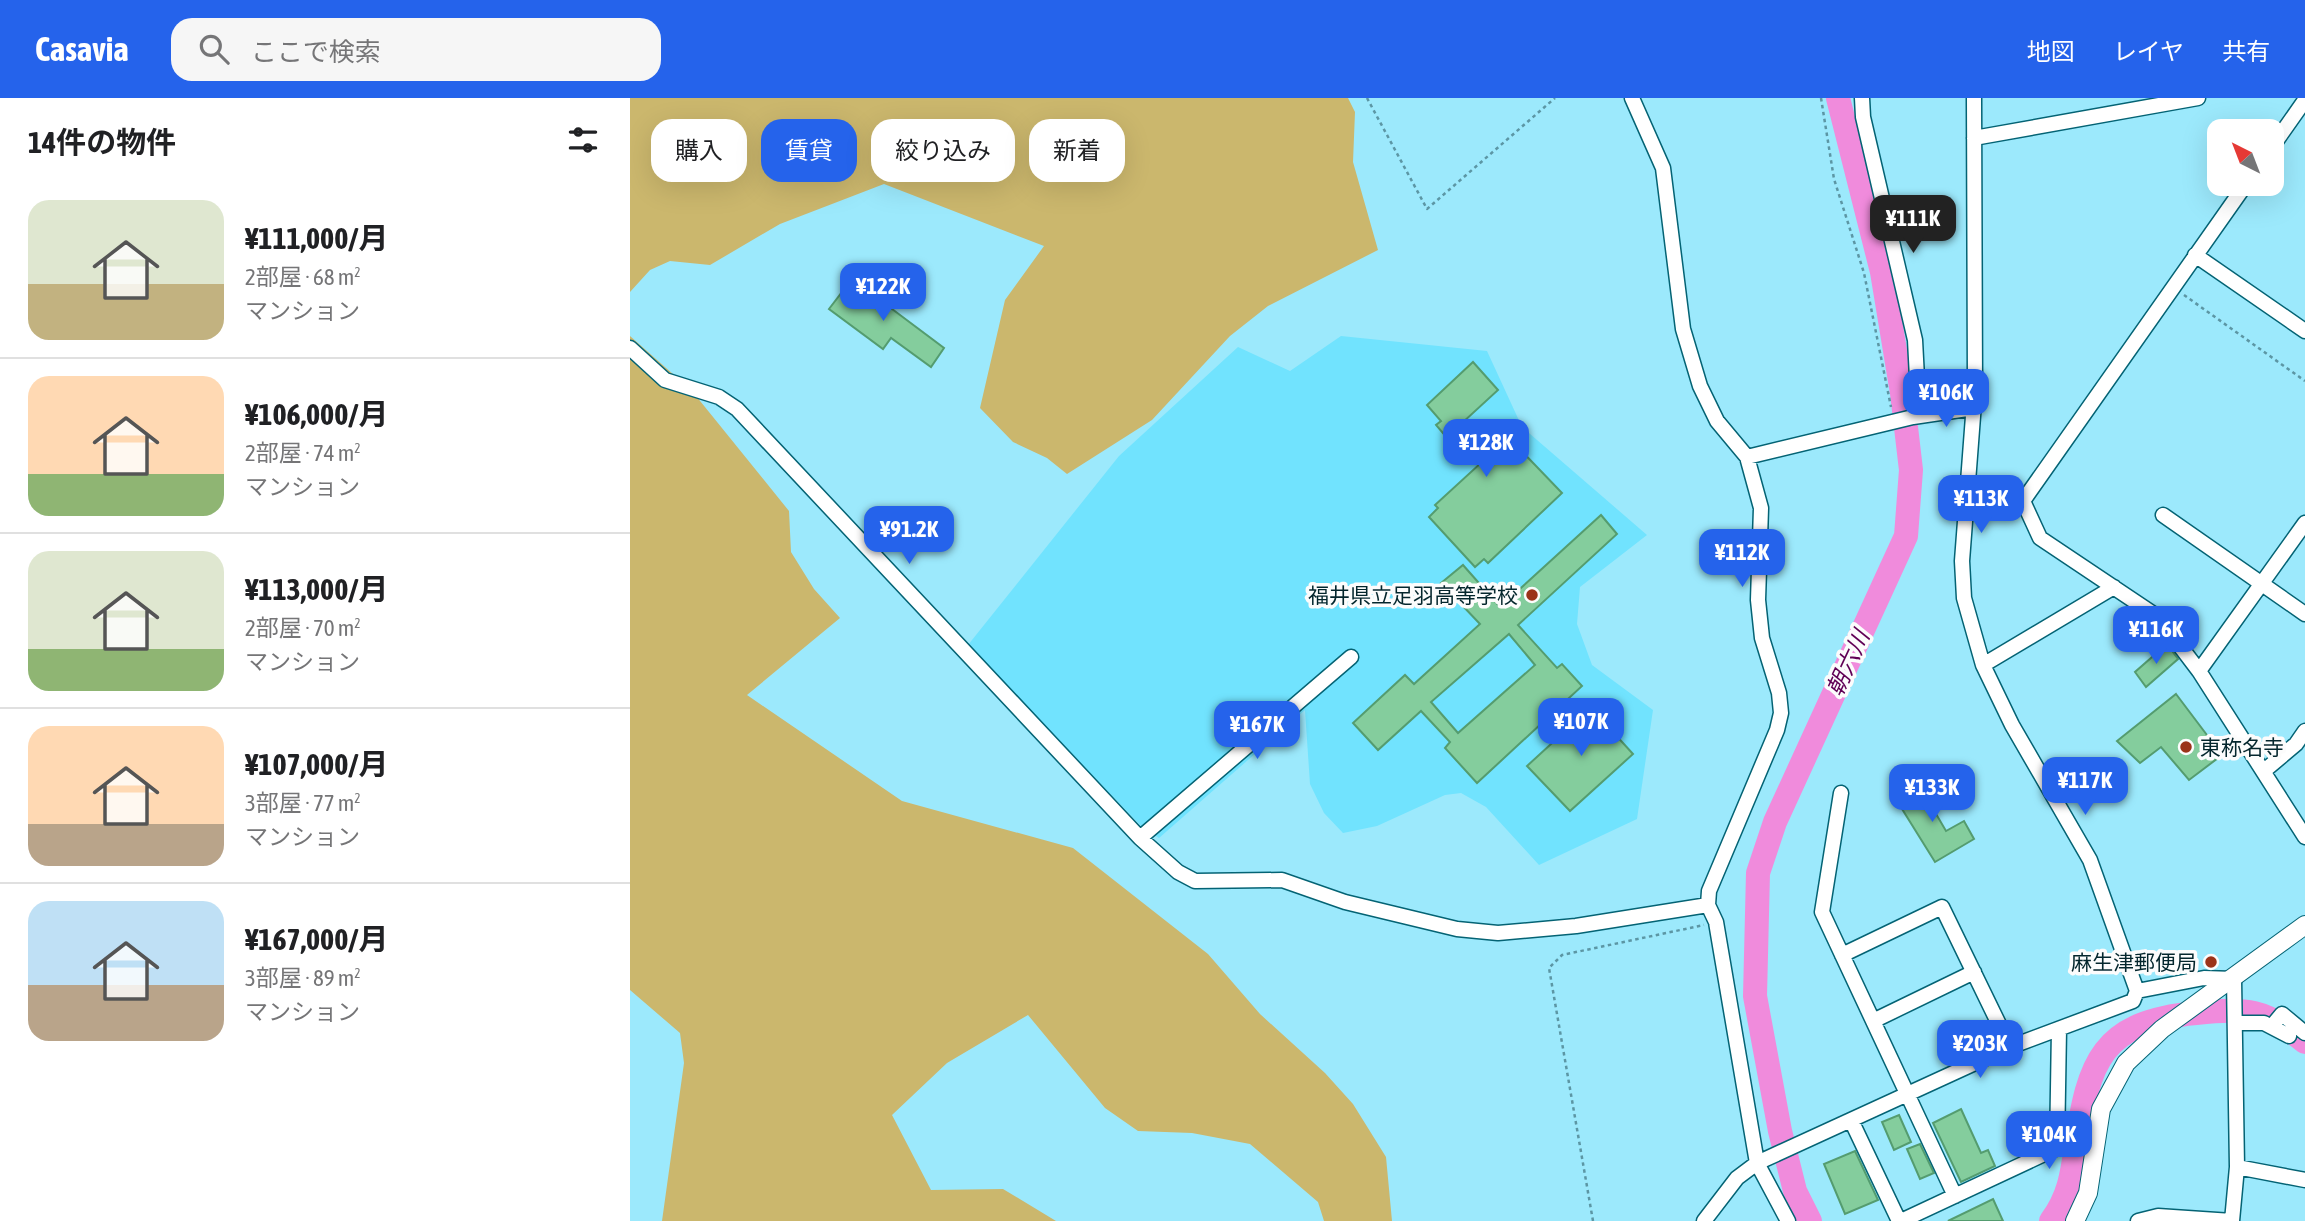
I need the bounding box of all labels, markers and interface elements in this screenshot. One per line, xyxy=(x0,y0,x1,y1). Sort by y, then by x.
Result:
search box xyxy=(171,18,661,81)
text: Casavia xyxy=(35,30,129,68)
icon: search xyxy=(195,30,233,68)
text: ここで検索 xyxy=(251,37,381,67)
text: 地図 xyxy=(2027,38,2075,65)
text: レイヤ xyxy=(2113,38,2184,65)
text: 共有 xyxy=(2222,38,2270,65)
chip: 購入 xyxy=(651,119,747,182)
chip: 賃貸 xyxy=(761,119,857,182)
chip: 絞り込み xyxy=(871,119,1015,182)
chip: 新着 xyxy=(1029,119,1125,182)
north arrow xyxy=(2207,119,2284,196)
map controls xyxy=(2207,119,2284,196)
icon: filters xyxy=(564,121,602,159)
text: 14件の物件 xyxy=(28,125,176,159)
pin: ¥111K xyxy=(1864,195,1962,255)
text: ¥111K xyxy=(1886,205,1940,231)
text: ¥111,000/月 xyxy=(245,221,388,255)
icon: home xyxy=(84,228,168,312)
text: 2部屋 · 68 m² xyxy=(245,264,361,290)
pin: ¥122K xyxy=(834,264,932,323)
text: ¥122K xyxy=(856,273,910,299)
text: マンション xyxy=(245,298,360,324)
pin: ¥106K xyxy=(1897,370,1995,429)
text: ¥106K xyxy=(1919,379,1973,405)
text: ¥106,000/月 xyxy=(245,397,388,431)
icon: home xyxy=(84,404,168,488)
pin: ¥128K xyxy=(1437,420,1535,479)
text: ¥128K xyxy=(1459,429,1513,455)
text: 2部屋 · 74 m² xyxy=(245,440,361,466)
text: マンション xyxy=(245,474,360,500)
pin: ¥113K xyxy=(1932,476,2030,535)
text: ¥113K xyxy=(1954,485,2008,511)
pin: ¥91.2K xyxy=(852,506,966,566)
text: ¥91.2K xyxy=(880,516,938,542)
pin: ¥112K xyxy=(1693,530,1791,589)
text: ¥112K xyxy=(1715,539,1769,565)
text: ¥113,000/月 xyxy=(245,572,388,606)
icon: home xyxy=(84,579,168,663)
place label: 福井県立足羽高等学校 xyxy=(1308,583,1518,607)
marker: 福井県立足羽高等学校 xyxy=(1524,587,1540,603)
pin: ¥116K xyxy=(2107,606,2205,666)
text: 2部屋 · 70 m² xyxy=(245,615,361,641)
text: ¥116K xyxy=(2129,616,2183,642)
water label: 朝六川 xyxy=(1822,624,1876,700)
text: マンション xyxy=(245,649,360,675)
pin: ¥107K xyxy=(1532,698,1630,758)
pin: ¥167K xyxy=(1208,702,1306,761)
text: ¥107K xyxy=(1554,708,1608,734)
text: ¥167K xyxy=(1230,711,1284,737)
place label: 東称名寺 xyxy=(2200,735,2284,759)
marker: 東称名寺 xyxy=(2178,739,2194,755)
text: ¥107,000/月 xyxy=(245,747,388,781)
icon: home xyxy=(84,754,168,838)
pin: ¥117K xyxy=(2036,758,2134,817)
pin: ¥133K xyxy=(1883,764,1981,824)
text: ¥117K xyxy=(2058,767,2112,793)
text: ¥133K xyxy=(1905,774,1959,800)
text: 3部屋 · 77 m² xyxy=(245,790,361,816)
text: マンション xyxy=(245,824,360,850)
text: ¥167,000/月 xyxy=(245,922,388,956)
icon: home xyxy=(84,929,168,1013)
place label: 麻生津郵便局 xyxy=(2071,950,2197,974)
marker: 麻生津郵便局 xyxy=(2203,954,2219,970)
text: 3部屋 · 89 m² xyxy=(245,965,361,991)
text: マンション xyxy=(245,999,360,1025)
pin: ¥203K xyxy=(1931,1020,2029,1080)
text: ¥203K xyxy=(1953,1030,2007,1056)
pin: ¥104K xyxy=(2000,1112,2098,1171)
text: ¥104K xyxy=(2022,1121,2076,1147)

